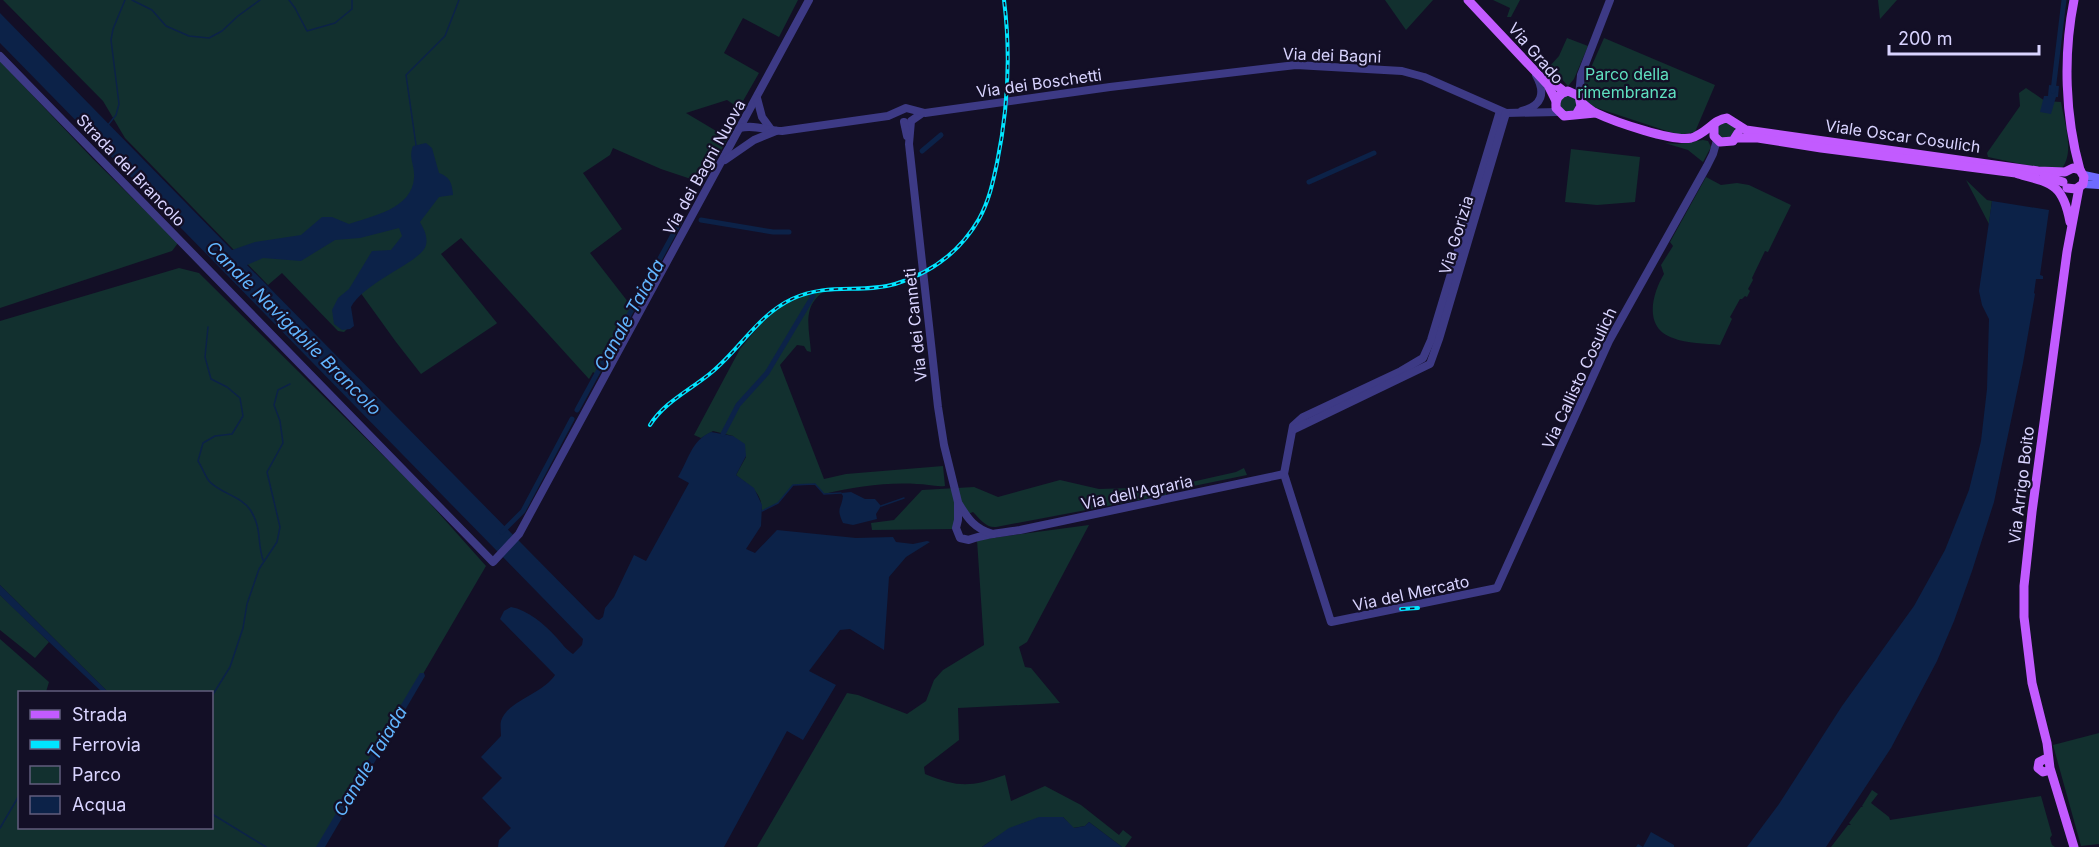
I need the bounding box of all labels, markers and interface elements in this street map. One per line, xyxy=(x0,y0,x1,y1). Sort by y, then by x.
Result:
street label: Via Grado xyxy=(1504,18,1568,88)
scale bar xyxy=(1889,18,2039,56)
text: 200 m xyxy=(1898,28,1953,49)
street label: Via dei Bagni xyxy=(1282,43,1382,67)
street label: Via dei Boschetti xyxy=(975,64,1103,102)
park label: Parco della rimembranza xyxy=(1577,64,1677,102)
street label: Via dei Bagni Nuova xyxy=(658,96,750,238)
street label: Strada del Brancolo xyxy=(72,110,190,230)
street label: Viale Oscar Cosulich xyxy=(1824,115,1982,157)
street label: Via Gorizia xyxy=(1434,193,1478,277)
water label: Canale Navigabile Brancolo xyxy=(202,236,386,420)
water label: Canale Taiada xyxy=(590,255,668,375)
street label: Via dei Canneti xyxy=(899,267,931,383)
street label: Via Callisto Cosulich xyxy=(1537,304,1621,452)
street label: Via Arrigo Boito xyxy=(2004,425,2038,545)
street label: Via dell'Agraria xyxy=(1079,470,1195,514)
street label: Via del Mercato xyxy=(1351,571,1471,615)
legend xyxy=(18,691,213,829)
water label: Canale Taiada xyxy=(329,702,411,820)
text: Strada xyxy=(72,704,127,725)
text: Ferrovia xyxy=(72,734,141,755)
text: Parco xyxy=(72,764,121,785)
text: Acqua xyxy=(72,794,126,815)

